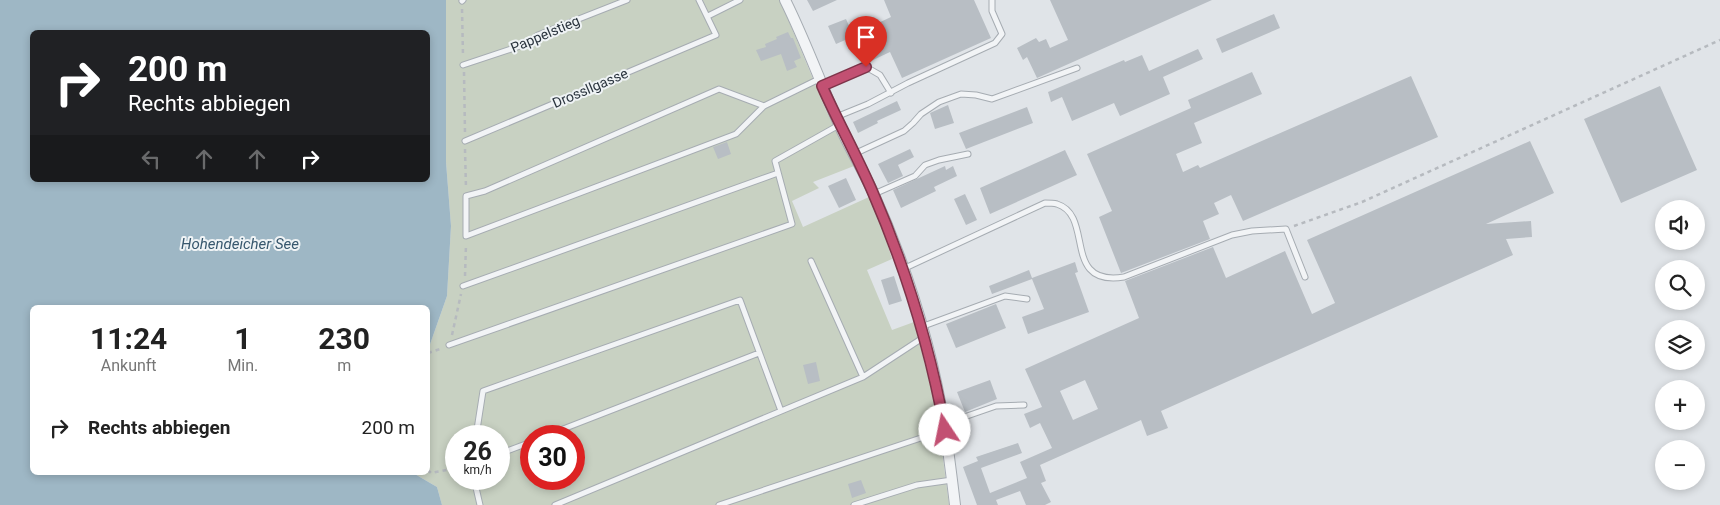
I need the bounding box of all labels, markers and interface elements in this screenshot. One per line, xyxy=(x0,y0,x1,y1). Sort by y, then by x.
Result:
street label: Pappelstieg xyxy=(508,12,582,56)
pin xyxy=(845,16,887,67)
icon: arrive xyxy=(852,23,880,51)
text: 200 m xyxy=(128,49,227,90)
icon: right xyxy=(45,50,110,115)
street label: Drossllgasse xyxy=(550,65,630,111)
text: Rechts abbiegen xyxy=(128,91,291,116)
icon: left xyxy=(137,145,165,173)
icon: ahead xyxy=(190,145,218,173)
icon: ahead xyxy=(243,145,271,173)
icon: right xyxy=(296,145,324,173)
map controls xyxy=(1655,200,1705,490)
button: sound xyxy=(1655,200,1705,250)
water label: Hohendeicher See xyxy=(181,235,299,253)
button: search xyxy=(1655,260,1705,310)
button: layers xyxy=(1655,320,1705,370)
text: 11:24 xyxy=(90,321,167,356)
text: 1 xyxy=(234,321,251,356)
text: 230 xyxy=(318,321,370,356)
text: Ankunft xyxy=(101,356,157,375)
text: Min. xyxy=(227,356,258,375)
text: m xyxy=(337,356,351,375)
button: + xyxy=(1655,380,1705,430)
position arrow xyxy=(918,403,970,455)
icon: right xyxy=(45,414,73,442)
text: Rechts abbiegen xyxy=(88,416,230,439)
text: 200 m xyxy=(362,416,415,439)
speed limit sign: 30 xyxy=(520,425,585,490)
text: 26 xyxy=(463,437,492,466)
button: − xyxy=(1655,440,1705,490)
text: km/h xyxy=(463,463,492,477)

